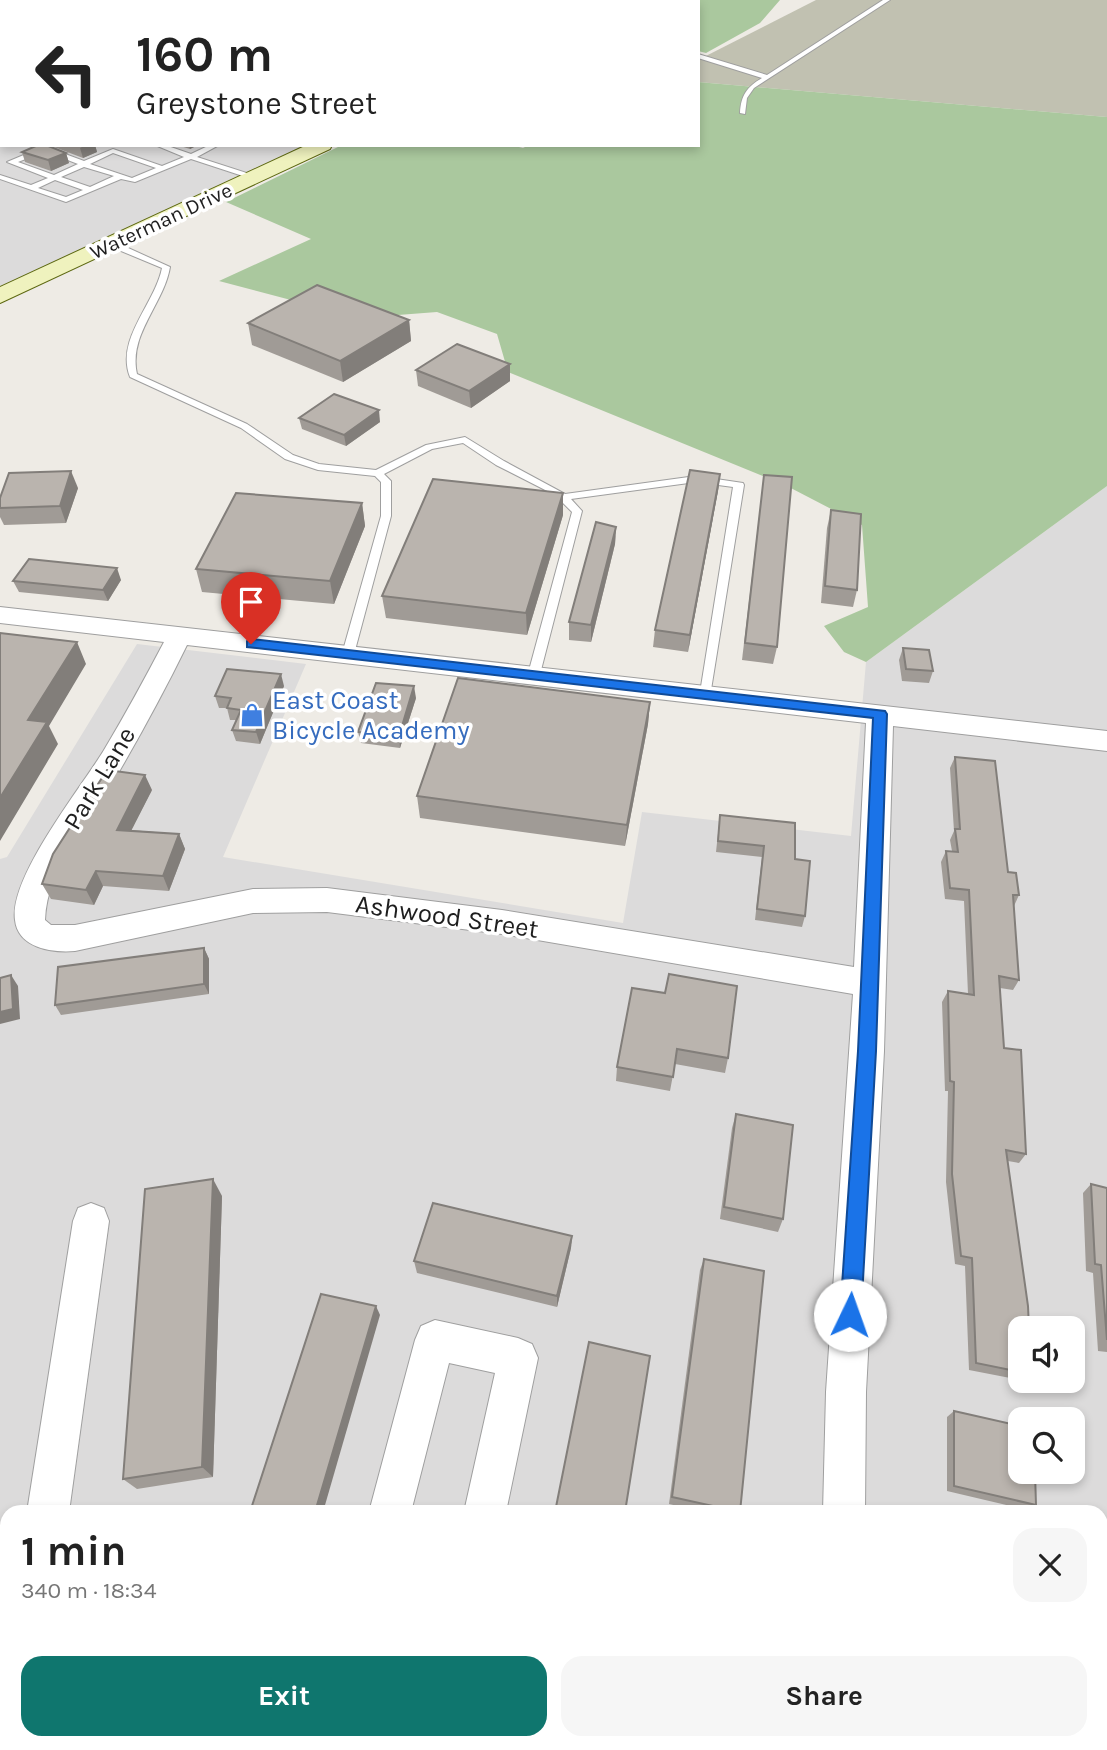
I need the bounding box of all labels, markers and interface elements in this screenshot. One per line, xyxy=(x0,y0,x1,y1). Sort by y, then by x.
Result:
text: 160 m xyxy=(136,26,273,83)
icon: left xyxy=(21,28,112,119)
text: Greystone Street xyxy=(136,85,377,122)
street label: Waterman Drive xyxy=(86,178,236,264)
pin xyxy=(221,572,281,644)
icon: arrive xyxy=(232,583,270,621)
place label: East Coast Bicycle Academy xyxy=(272,685,470,746)
shop icon: East Coast Bicycle Academy xyxy=(238,701,266,729)
street label: Park Lane xyxy=(57,721,142,835)
street label: Ashwood Street xyxy=(353,888,541,945)
position arrow xyxy=(813,1278,887,1352)
map controls xyxy=(1008,1316,1085,1484)
button: sound xyxy=(1008,1316,1085,1393)
button: search xyxy=(1008,1407,1085,1484)
text: 1 min xyxy=(21,1526,126,1576)
button: close xyxy=(1013,1528,1087,1602)
text: 340 m · 18:34 xyxy=(21,1577,157,1604)
button: Exit xyxy=(21,1656,547,1736)
button: Share xyxy=(561,1656,1087,1736)

